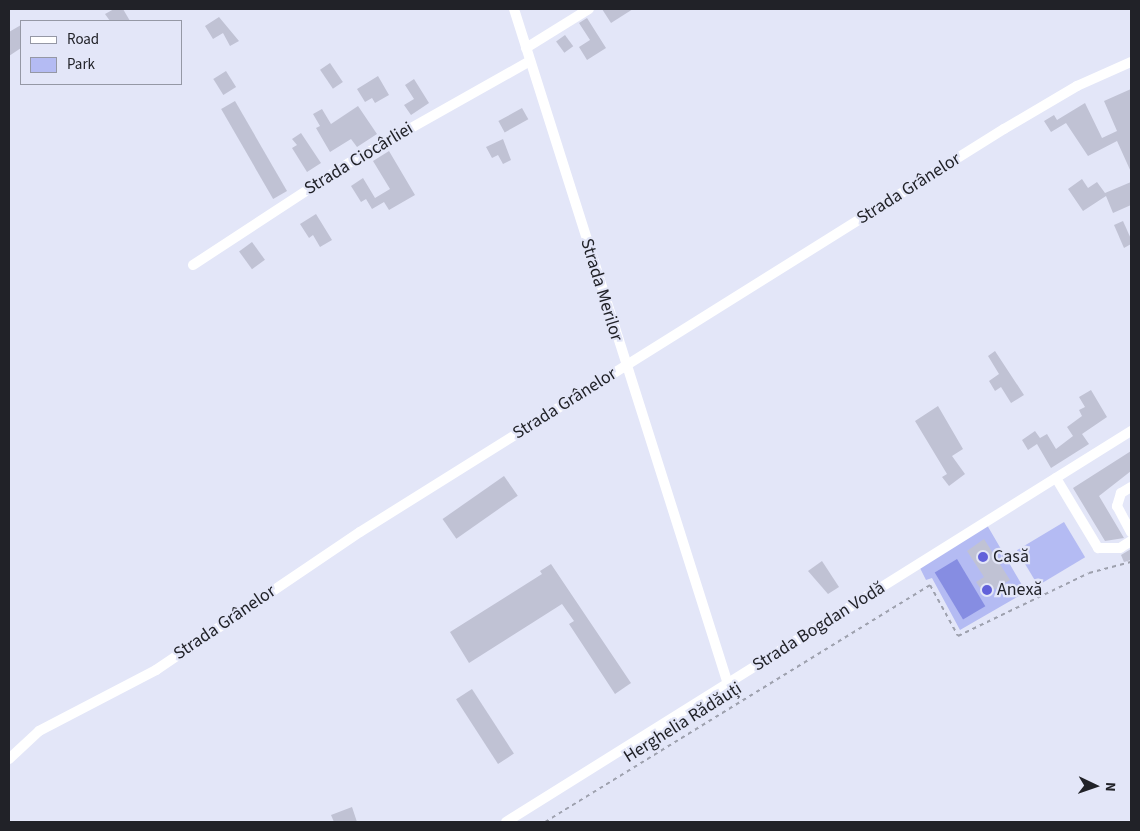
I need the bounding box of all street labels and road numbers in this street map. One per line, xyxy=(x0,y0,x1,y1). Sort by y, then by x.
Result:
street label: Strada Ciocârliei xyxy=(301,118,417,200)
street label: Strada Grânelor xyxy=(853,149,965,229)
street label: Strada Merilor xyxy=(575,236,627,344)
street label: Strada Grânelor xyxy=(509,364,621,444)
street label: Strada Bogdan Vodă xyxy=(749,577,889,677)
street label: Strada Grânelor xyxy=(170,581,280,665)
street label: Herghelia Rădăuți xyxy=(620,678,746,768)

